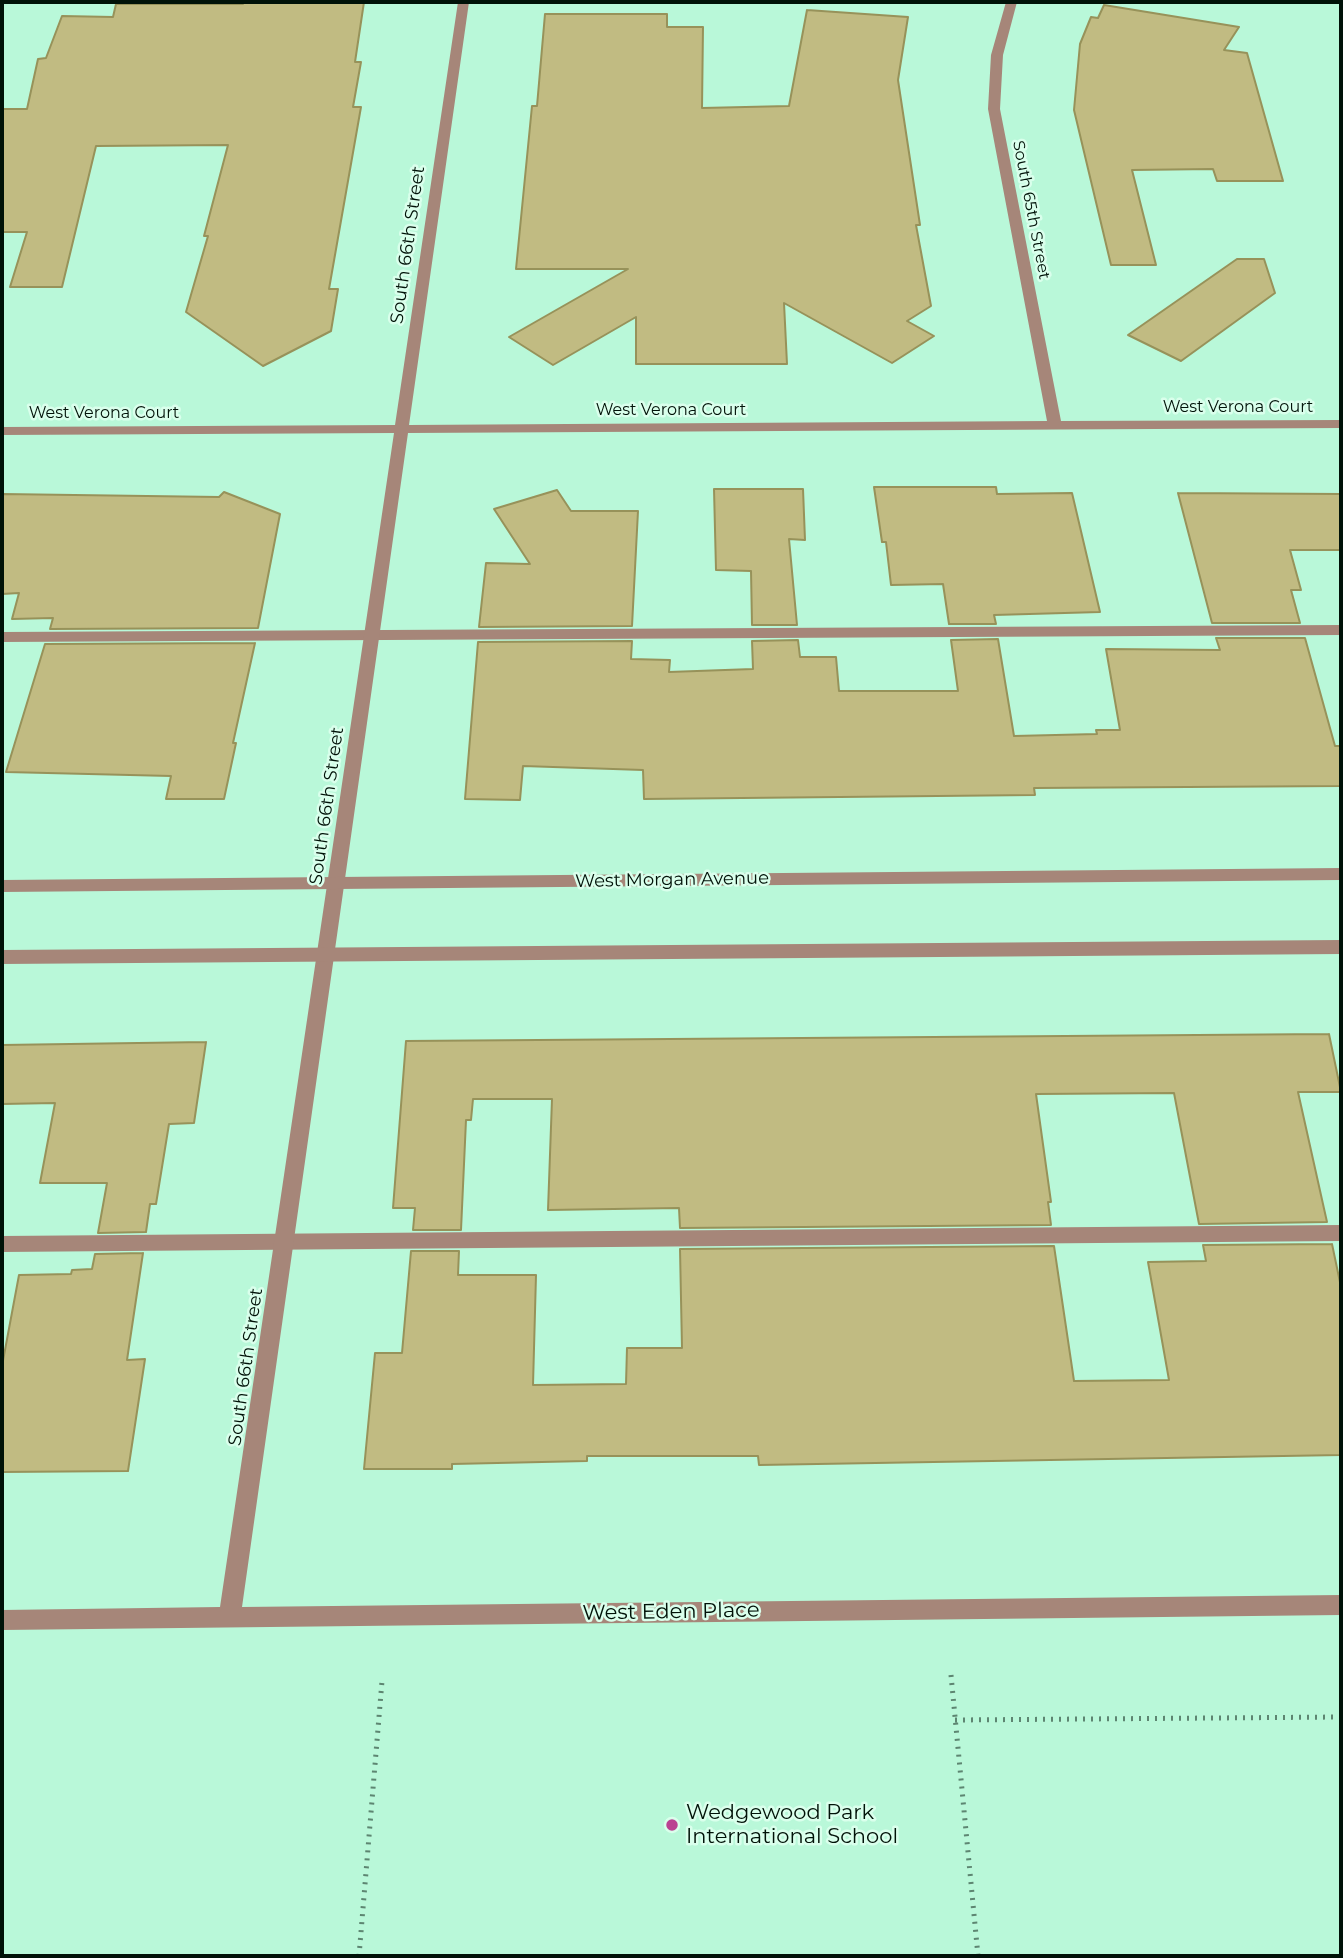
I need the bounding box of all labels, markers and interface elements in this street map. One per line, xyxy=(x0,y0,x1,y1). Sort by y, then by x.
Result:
street label: South 65th Street xyxy=(1008,139,1054,281)
street label: South 66th Street xyxy=(386,165,430,325)
street label: West Verona Court xyxy=(1163,397,1313,417)
street label: West Verona Court xyxy=(596,400,746,420)
street label: West Verona Court xyxy=(29,403,179,423)
street label: South 66th Street xyxy=(305,726,349,886)
street label: West Morgan Avenue xyxy=(575,868,769,892)
street label: South 66th Street xyxy=(224,1287,268,1447)
street label: West Eden Place xyxy=(582,1598,760,1626)
place label: Wedgewood Park International School xyxy=(686,1800,898,1850)
marker: Wedgewood Park International School xyxy=(664,1817,680,1833)

